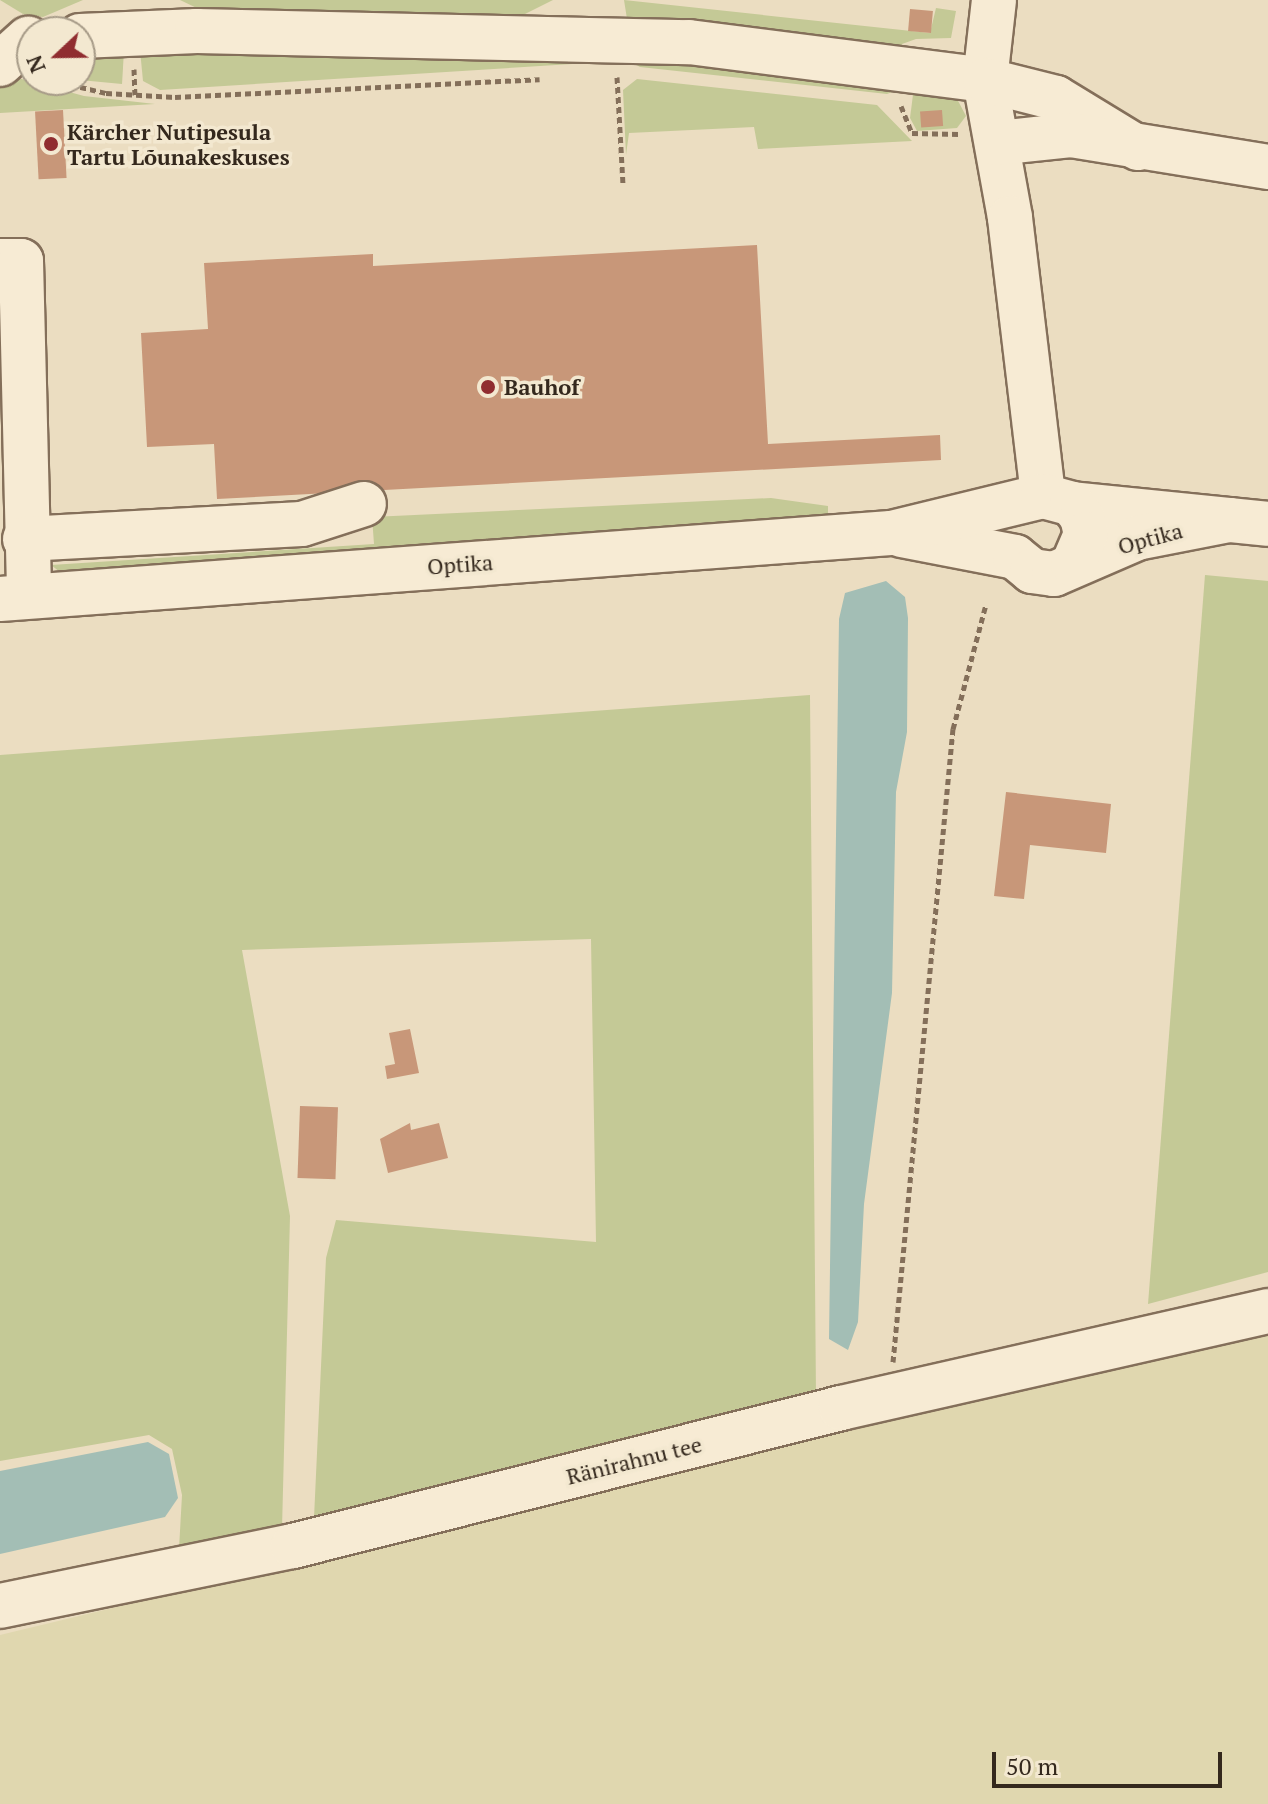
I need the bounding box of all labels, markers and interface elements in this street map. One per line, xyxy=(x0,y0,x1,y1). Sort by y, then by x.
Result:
north arrow xyxy=(16,16,96,96)
text: N xyxy=(19,51,52,78)
place label: Kärcher Nutipesula Tartu Lõunakeskuses xyxy=(67,118,290,170)
marker: Kärcher Nutipesula Tartu Lõunakeskuses xyxy=(42,135,60,153)
place label: Bauhof xyxy=(504,374,580,400)
marker: Bauhof xyxy=(479,378,497,396)
street label: Optika xyxy=(1115,517,1185,559)
street label: Optika xyxy=(426,549,494,579)
street label: Ränirahnu tee xyxy=(564,1430,704,1490)
scale bar xyxy=(996,1736,1226,1786)
text: 50 m xyxy=(1006,1750,1058,1782)

